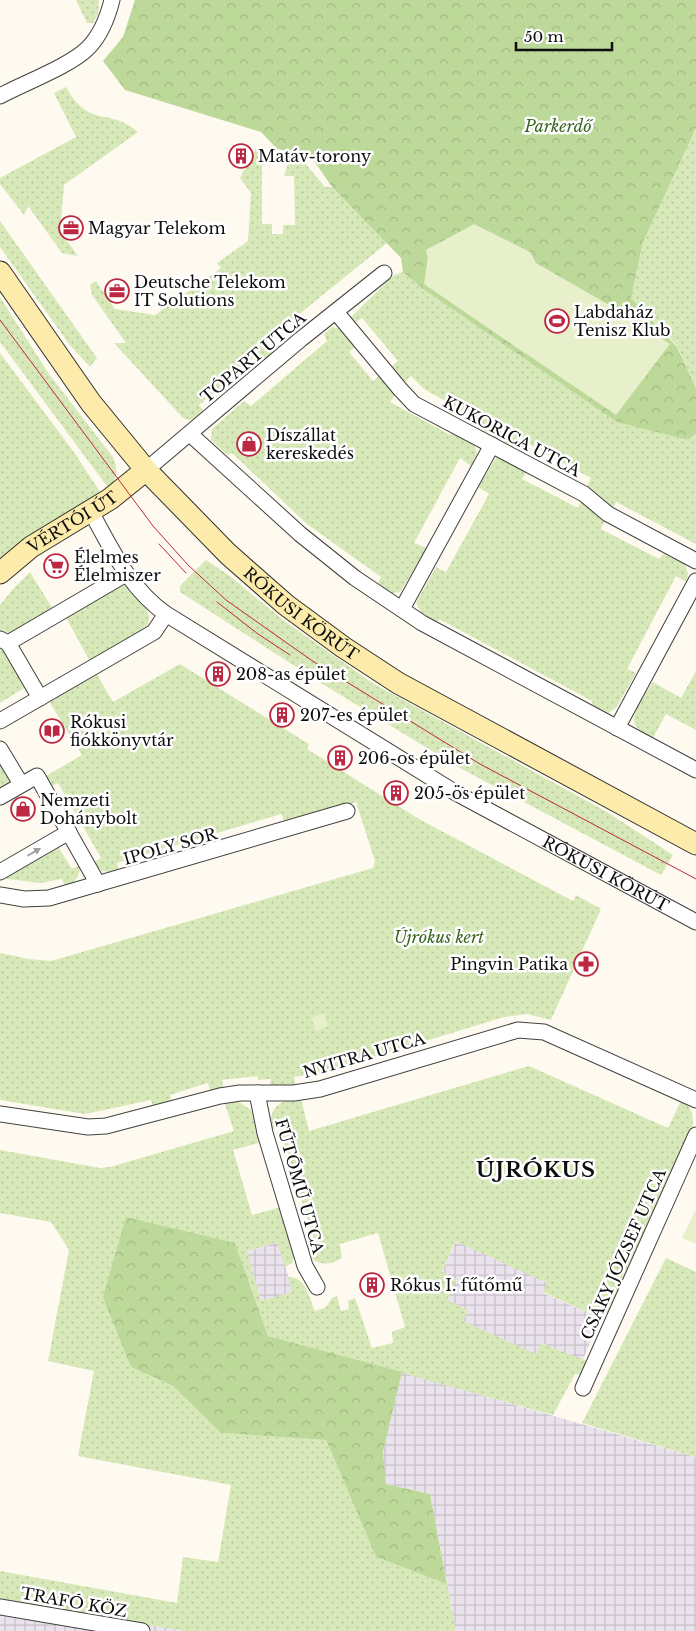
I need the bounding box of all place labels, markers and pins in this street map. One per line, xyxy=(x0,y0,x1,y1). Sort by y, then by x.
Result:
building icon: Matáv-torony xyxy=(228,143,254,169)
place label: Matáv-torony xyxy=(258,146,372,166)
office icon: Magyar Telekom xyxy=(58,215,84,241)
place label: Magyar Telekom xyxy=(88,218,226,238)
place label: Deutsche Telekom IT Solutions xyxy=(134,272,286,310)
office icon: Deutsche Telekom IT Solutions xyxy=(104,278,130,304)
place label: Labdaház Tenisz Klub xyxy=(574,302,670,340)
sports icon: Labdaház Tenisz Klub xyxy=(544,308,570,334)
place label: Díszállat kereskedés xyxy=(266,425,354,463)
shop icon: Díszállat kereskedés xyxy=(236,431,262,457)
place label: Élelmes Élelmiszer xyxy=(74,547,161,585)
supermarket icon: Élelmes Élelmiszer xyxy=(43,553,69,579)
building icon: 208-as épület xyxy=(205,661,231,687)
place label: 208-as épület xyxy=(236,664,346,684)
building icon: 207-es épület xyxy=(269,702,295,728)
place label: 207-es épület xyxy=(300,705,409,725)
place label: Rókusi fiókkönyvtár xyxy=(70,712,174,750)
library icon: Rókusi fiókkönyvtár xyxy=(39,718,65,744)
building icon: 206-os épület xyxy=(327,745,353,771)
place label: 206-os épület xyxy=(358,748,470,768)
building icon: 205-ös épület xyxy=(383,780,409,806)
place label: 205-ös épület xyxy=(414,783,525,803)
place label: Nemzeti Dohánybolt xyxy=(40,790,138,828)
shop icon: Nemzeti Dohánybolt xyxy=(10,796,36,822)
pharmacy icon: Pingvin Patika xyxy=(573,951,599,977)
place label: Pingvin Patika xyxy=(450,954,568,974)
building icon: Rókus I. fűtőmű xyxy=(359,1272,385,1298)
place label: Rókus I. fűtőmű xyxy=(390,1275,523,1295)

